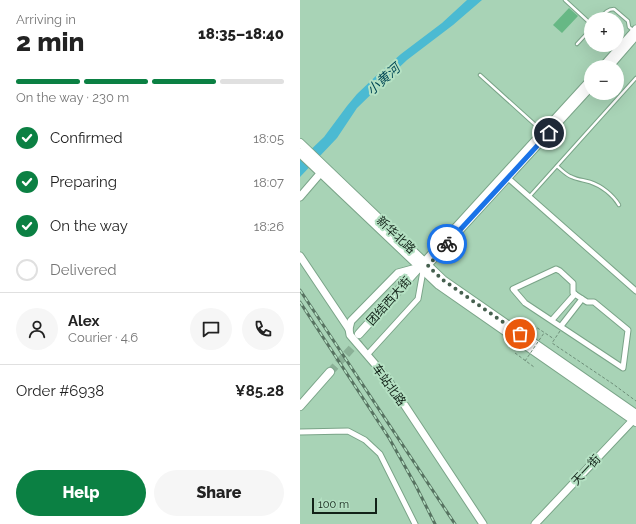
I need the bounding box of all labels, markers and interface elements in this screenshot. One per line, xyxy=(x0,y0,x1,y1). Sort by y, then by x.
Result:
text: Arriving in xyxy=(16,12,76,27)
map controls xyxy=(584,12,624,100)
button: + xyxy=(584,12,624,52)
text: 18:35–18:40 xyxy=(198,25,284,43)
text: 2 min xyxy=(16,27,84,57)
water label: 小黄河 xyxy=(364,59,405,98)
button: − xyxy=(584,60,624,100)
text: On the way · 230 m xyxy=(16,90,129,105)
pin xyxy=(532,116,566,150)
icon: home xyxy=(538,122,560,144)
icon: check xyxy=(16,127,38,149)
text: Confirmed xyxy=(50,129,123,147)
text: 18:05 xyxy=(253,131,284,146)
icon: check xyxy=(16,171,38,193)
text: Preparing xyxy=(50,173,117,191)
text: 18:07 xyxy=(253,175,284,190)
street label: 新华北路 xyxy=(374,214,418,256)
icon: check xyxy=(16,215,38,237)
text: On the way xyxy=(50,217,128,235)
text: 18:26 xyxy=(254,219,284,234)
courier xyxy=(427,224,467,264)
icon: bike xyxy=(436,233,458,255)
text: Delivered xyxy=(50,261,117,279)
street label: 团结西大街 xyxy=(364,274,414,328)
button: person xyxy=(16,308,58,350)
button: chat xyxy=(190,308,232,350)
button: phone xyxy=(242,308,284,350)
text: Alex xyxy=(68,312,99,330)
pin xyxy=(503,317,537,351)
icon: bag xyxy=(509,323,531,345)
text: Courier · 4.6 xyxy=(68,330,138,345)
street label: 车站北路 xyxy=(369,361,409,409)
text: Order #6938 xyxy=(16,382,104,400)
text: ¥85.28 xyxy=(235,382,284,400)
street label: 天一街 xyxy=(569,452,603,488)
button: Help xyxy=(16,470,146,516)
button: Share xyxy=(154,470,284,516)
scale bar xyxy=(312,496,377,515)
text: 100 m xyxy=(318,498,349,511)

